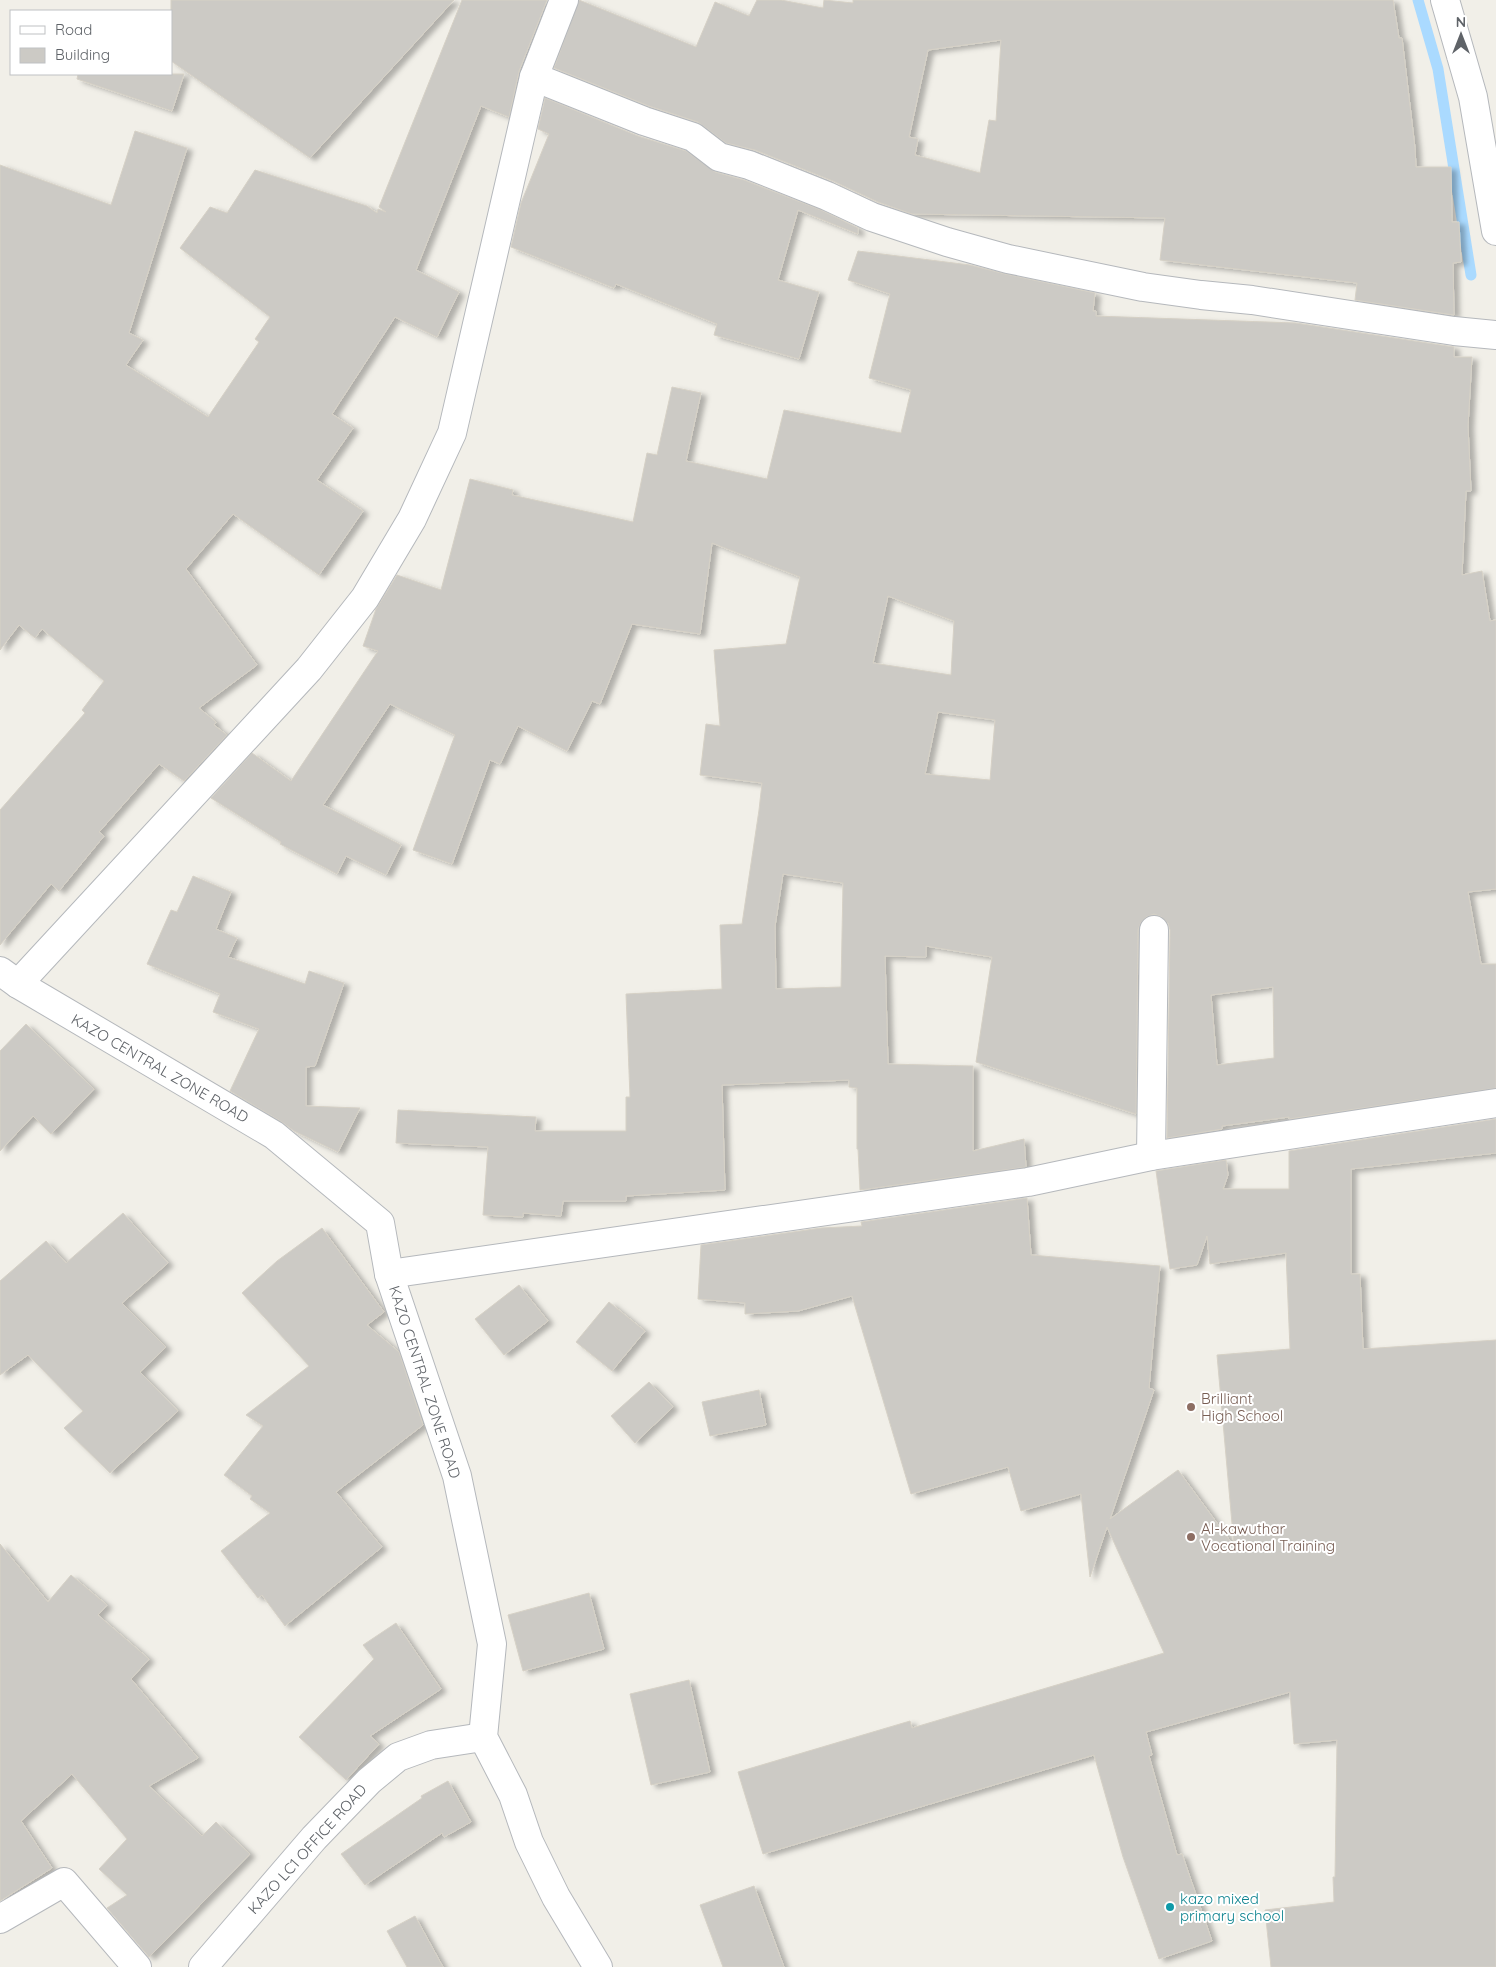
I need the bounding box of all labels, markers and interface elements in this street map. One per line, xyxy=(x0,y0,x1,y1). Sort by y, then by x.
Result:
legend xyxy=(10,10,172,75)
north arrow xyxy=(1436,10,1486,60)
text: N xyxy=(1456,13,1466,31)
text: Road xyxy=(55,20,92,39)
text: Building xyxy=(55,45,110,64)
street label: KAZO CENTRAL ZONE ROAD xyxy=(68,1009,252,1127)
street label: KAZO CENTRAL ZONE ROAD xyxy=(385,1283,465,1481)
place label: Brilliant High School xyxy=(1201,1389,1283,1425)
marker: Brilliant High School xyxy=(1185,1401,1197,1413)
place label: Al-kawuthar Vocational Training xyxy=(1201,1519,1335,1555)
marker: Al-kawuthar Vocational Training xyxy=(1185,1531,1197,1543)
street label: KAZO LC1 OFFICE ROAD xyxy=(243,1780,371,1918)
place label: kazo mixed primary school xyxy=(1180,1889,1284,1925)
marker: kazo mixed primary school xyxy=(1164,1901,1176,1913)

